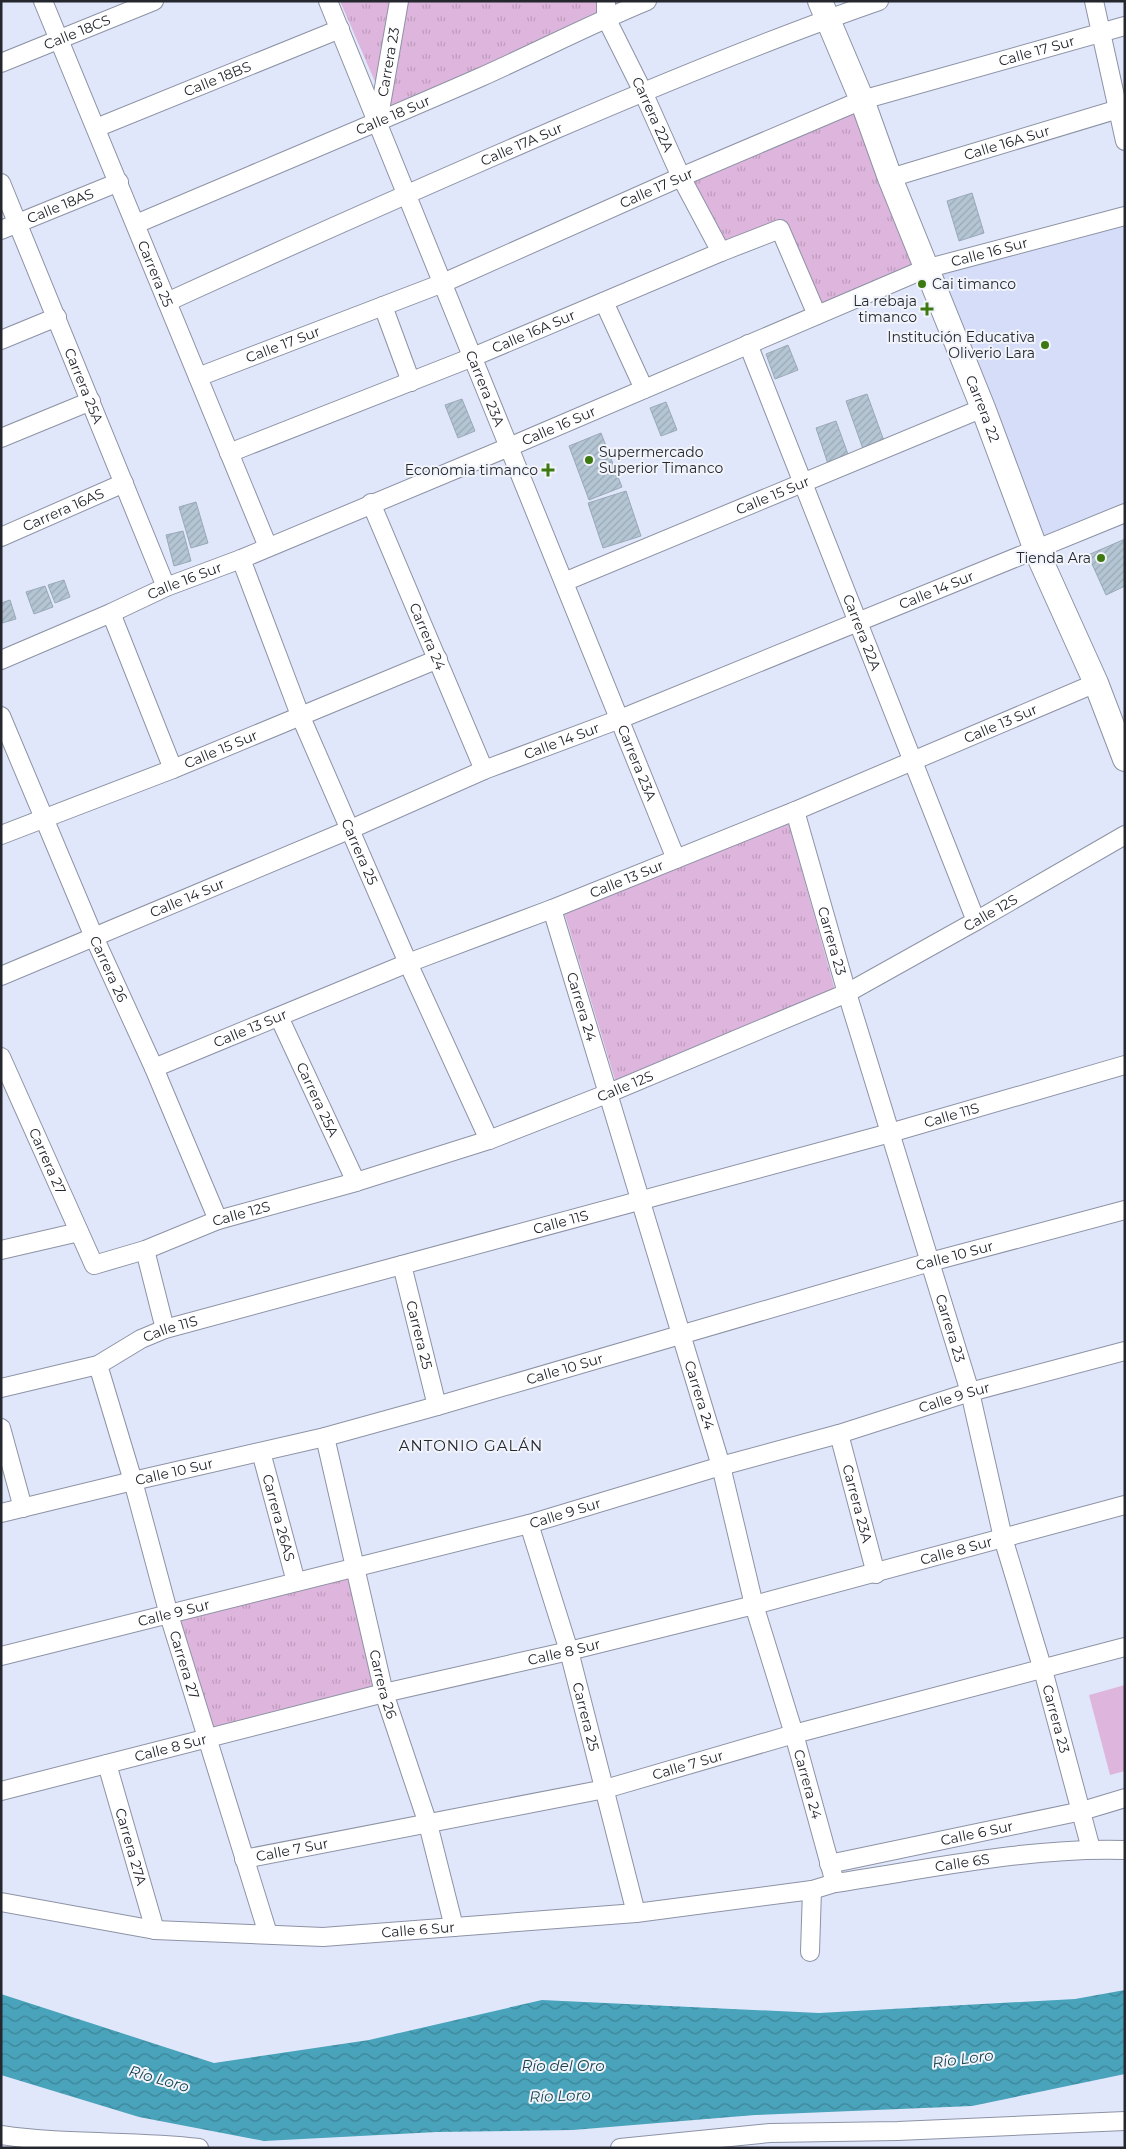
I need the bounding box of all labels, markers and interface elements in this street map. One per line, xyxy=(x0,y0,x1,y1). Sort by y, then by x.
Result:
street label: Calle 18CS xyxy=(41,11,113,54)
street label: Carrera 23 xyxy=(374,26,403,98)
street label: Calle 17 Sur xyxy=(996,31,1077,70)
street label: Calle 18BS xyxy=(181,57,254,100)
street label: Carrera 22A xyxy=(628,74,678,155)
street label: Calle 18 Sur xyxy=(353,91,433,139)
street label: Calle 17A Sur xyxy=(478,118,566,170)
street label: Calle 16A Sur xyxy=(962,121,1052,164)
street label: Calle 17 Sur xyxy=(617,164,696,212)
street label: Calle 18AS xyxy=(24,184,96,227)
street label: Calle 16 Sur xyxy=(949,233,1030,271)
street label: Carrera 25 xyxy=(134,238,177,310)
place label: Cai timanco xyxy=(932,275,1016,293)
marker: Cai timanco xyxy=(916,278,928,290)
place label: La rebaja timanco xyxy=(853,292,917,326)
marker: La rebaja timanco xyxy=(921,303,933,315)
street label: Calle 16A Sur xyxy=(489,306,578,357)
street label: Calle 17 Sur xyxy=(243,322,323,367)
place label: Institución Educativa Oliverio Lara xyxy=(887,328,1035,362)
marker: Institución Educativa Oliverio Lara xyxy=(1039,339,1051,351)
street label: Carrera 25A xyxy=(60,345,108,427)
street label: Carrera 23A xyxy=(462,348,509,430)
street label: Carrera 22 xyxy=(962,372,1004,445)
street label: Calle 16 Sur xyxy=(519,402,599,450)
place label: Supermercado Superior Timanco xyxy=(599,443,723,477)
marker: Supermercado Superior Timanco xyxy=(583,454,595,466)
place label: Economia timanco xyxy=(405,461,538,479)
marker: Economia timanco xyxy=(542,464,554,476)
street label: Calle 15 Sur xyxy=(733,472,813,519)
street label: Carrera 16AS xyxy=(20,484,107,535)
place label: Tienda Ara xyxy=(1017,549,1091,567)
marker: Tienda Ara xyxy=(1095,552,1107,564)
street label: Calle 16 Sur xyxy=(144,558,225,604)
street label: Calle 14 Sur xyxy=(896,566,977,613)
street label: Carrera 22A xyxy=(839,592,885,674)
street label: Carrera 24 xyxy=(405,600,450,674)
street label: Calle 13 Sur xyxy=(961,700,1040,747)
street label: Calle 14 Sur xyxy=(521,718,602,763)
street label: Carrera 23A xyxy=(613,722,661,804)
street label: Calle 15 Sur xyxy=(181,726,261,772)
street label: Carrera 25 xyxy=(337,816,382,888)
street label: Calle 13 Sur xyxy=(587,856,666,902)
street label: Calle 14 Sur xyxy=(147,874,228,921)
street label: Calle 12S xyxy=(960,890,1021,935)
street label: Carrera 23 xyxy=(814,905,850,977)
street label: Carrera 26 xyxy=(86,933,132,1005)
street label: Carrera 24 xyxy=(563,970,601,1044)
street label: Calle 13 Sur xyxy=(211,1005,290,1052)
street label: Carrera 25A xyxy=(292,1059,343,1141)
street label: Calle 12S xyxy=(594,1066,656,1106)
street label: Calle 11S xyxy=(922,1099,981,1132)
street label: Carrera 27 xyxy=(25,1125,70,1197)
street label: Calle 12S xyxy=(209,1197,272,1230)
street label: Calle 11S xyxy=(531,1206,590,1238)
street label: Calle 10 Sur xyxy=(914,1236,996,1275)
street label: Carrera 23 xyxy=(931,1292,969,1365)
street label: Carrera 25 xyxy=(402,1299,437,1371)
street label: Calle 11S xyxy=(140,1312,200,1346)
street label: Calle 10 Sur xyxy=(524,1349,606,1388)
street label: Carrera 24 xyxy=(681,1358,719,1433)
street label: Calle 9 Sur xyxy=(916,1378,992,1417)
district label: ANTONIO GALÁN xyxy=(399,1436,543,1455)
street label: Calle 10 Sur xyxy=(133,1454,215,1489)
street label: Carrera 23A xyxy=(838,1462,877,1546)
street label: Carrera 26AS xyxy=(258,1472,299,1563)
street label: Calle 9 Sur xyxy=(527,1494,603,1532)
street label: Calle 8 Sur xyxy=(918,1532,995,1569)
street label: Calle 9 Sur xyxy=(136,1595,212,1630)
street label: Carrera 27 xyxy=(165,1628,204,1701)
street label: Calle 8 Sur xyxy=(526,1634,603,1669)
street label: Carrera 26 xyxy=(365,1648,401,1722)
street label: Carrera 25 xyxy=(568,1680,603,1753)
street label: Carrera 23 xyxy=(1038,1683,1074,1755)
street label: Calle 8 Sur xyxy=(132,1730,209,1766)
street label: Calle 7 Sur xyxy=(650,1746,726,1784)
street label: Carrera 24 xyxy=(790,1747,826,1822)
street label: Carrera 27A xyxy=(111,1806,151,1888)
street label: Calle 6 Sur xyxy=(939,1817,1015,1849)
street label: Calle 7 Sur xyxy=(254,1834,330,1865)
street label: Calle 6S xyxy=(934,1850,991,1876)
street label: Calle 6 Sur xyxy=(381,1918,456,1942)
water label: Río Loro xyxy=(931,2045,995,2072)
water label: Río del Oro xyxy=(521,2056,605,2075)
water label: Río Loro xyxy=(127,2061,191,2096)
water label: Río Loro xyxy=(529,2085,591,2106)

